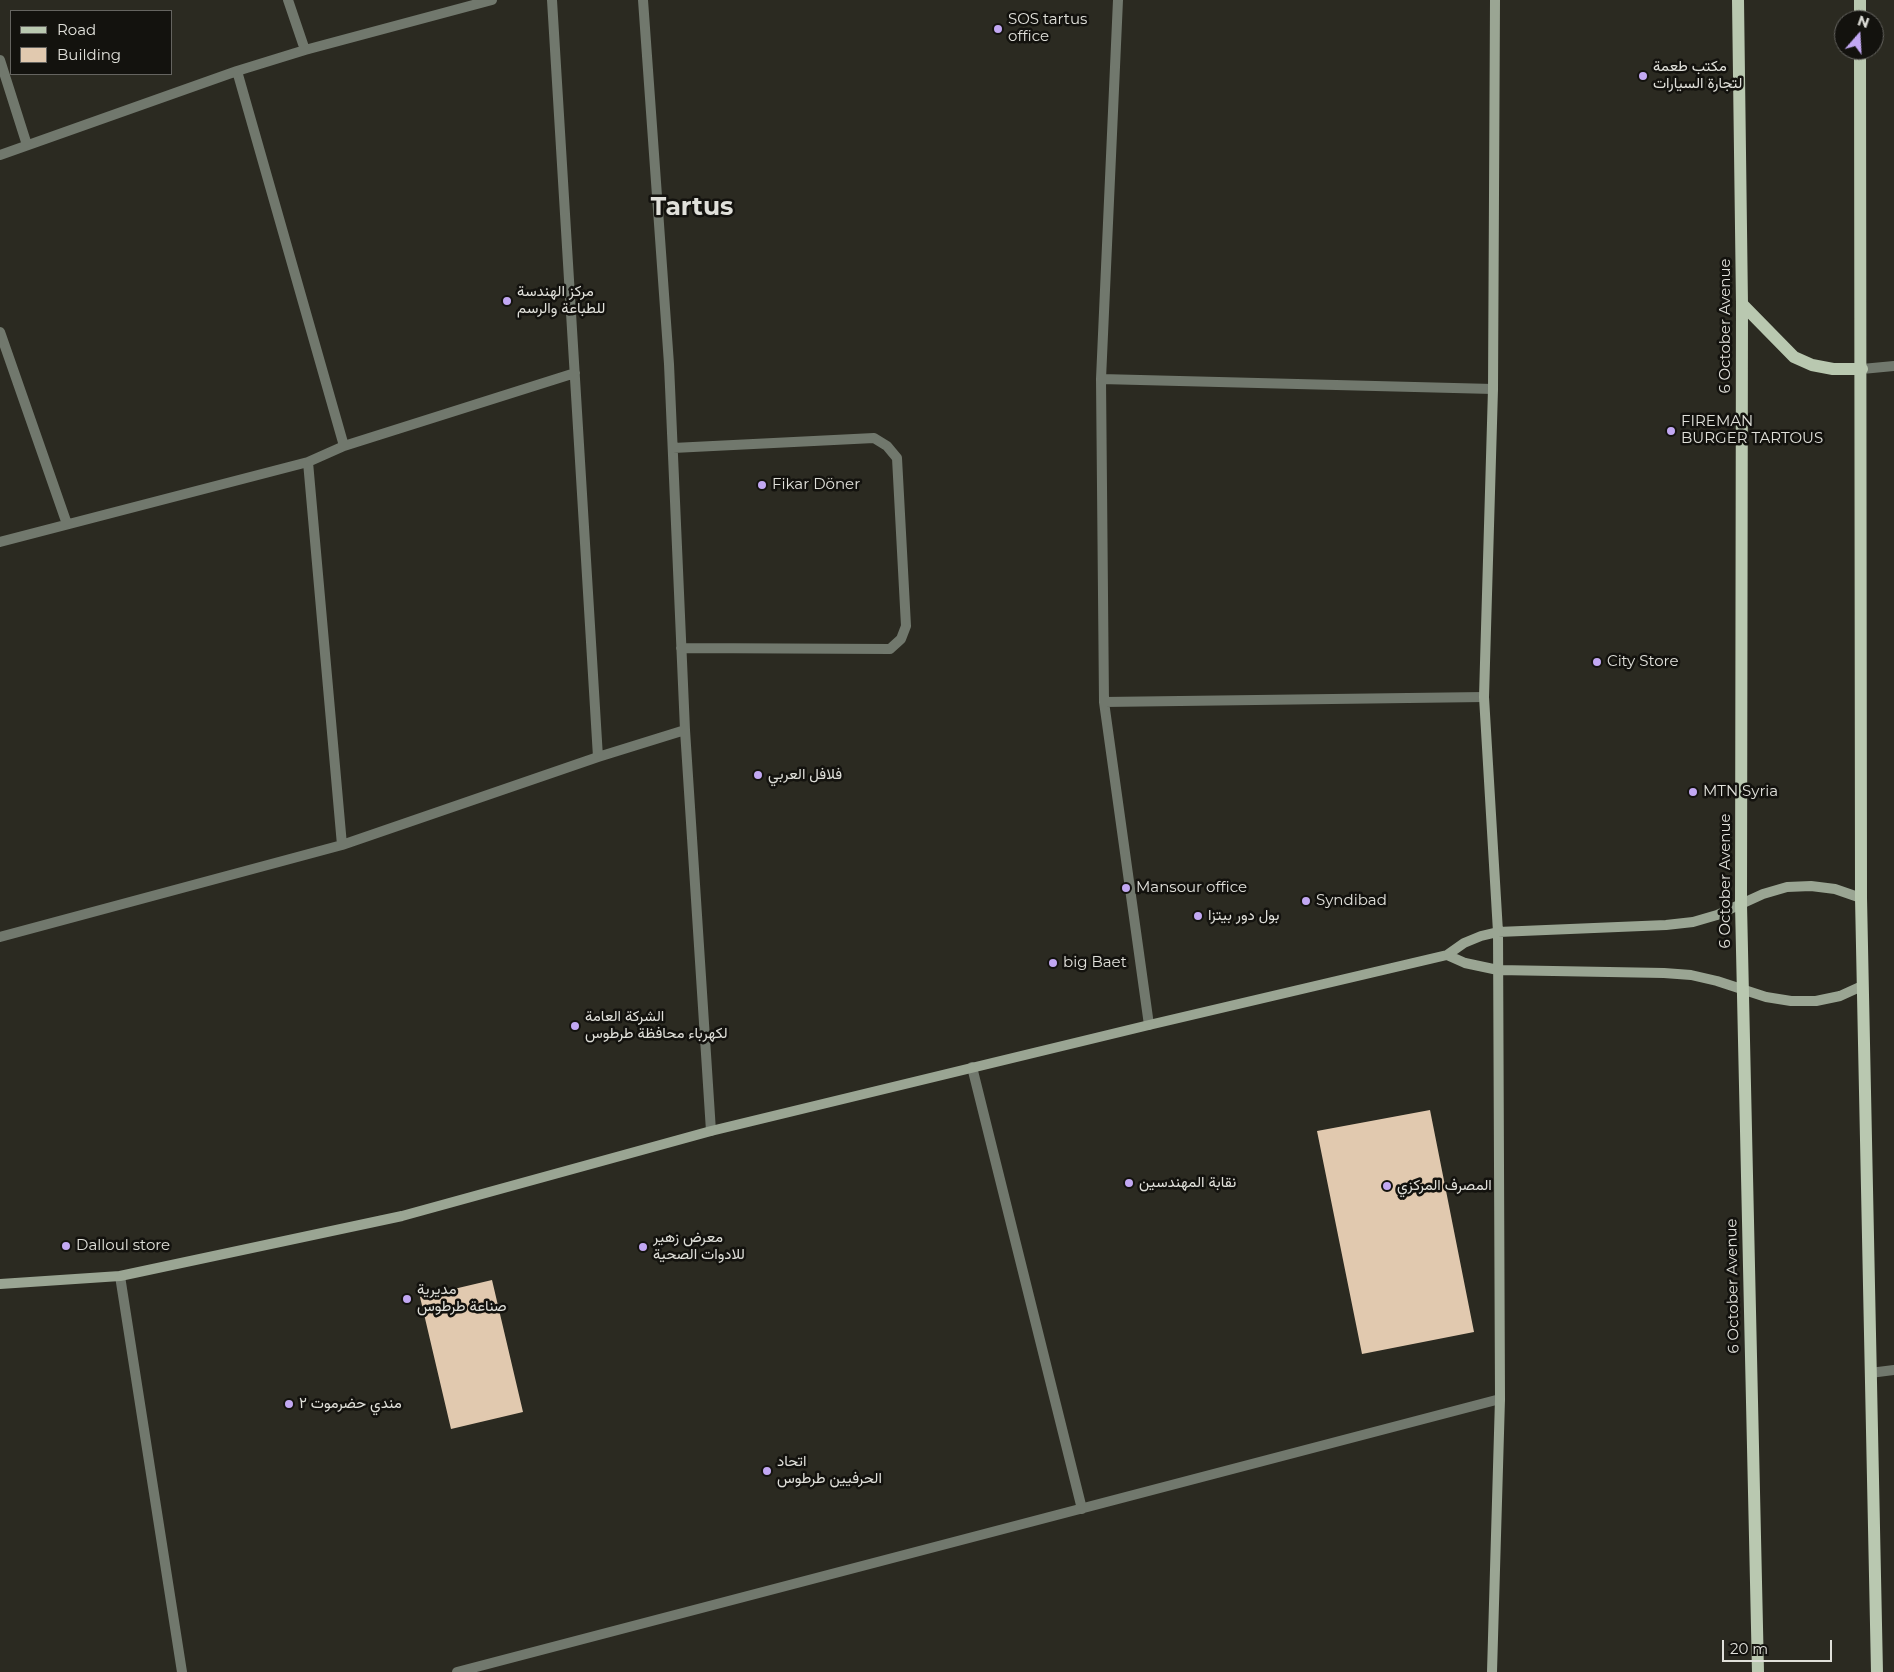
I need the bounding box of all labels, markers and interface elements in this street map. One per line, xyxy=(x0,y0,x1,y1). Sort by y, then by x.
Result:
legend xyxy=(10,10,172,75)
north arrow xyxy=(1834,10,1884,60)
place label: SOS tartus office xyxy=(1008,11,1087,46)
text: N xyxy=(1855,11,1872,32)
text: Road xyxy=(57,20,96,39)
marker: SOS tartus office xyxy=(992,23,1004,35)
text: Building xyxy=(57,45,121,64)
place label: مكتب طعمة لتجارة السيارات xyxy=(1653,58,1742,93)
marker: مكتب طعمة لتجارة السيارات xyxy=(1637,70,1649,82)
district label: Tartus xyxy=(651,193,733,223)
street label: 6 October Avenue xyxy=(1717,258,1735,394)
place label: مركز الهندسة للطباعة والرسم xyxy=(517,283,605,318)
marker: مركز الهندسة للطباعة والرسم xyxy=(501,295,513,307)
place label: FIREMAN BURGER TARTOUS xyxy=(1681,413,1823,448)
marker: FIREMAN BURGER TARTOUS xyxy=(1665,425,1677,437)
place label: Fikar Döner xyxy=(772,476,860,494)
marker: Fikar Döner xyxy=(756,479,768,491)
place label: City Store xyxy=(1607,653,1678,671)
marker: City Store xyxy=(1591,656,1603,668)
place label: فلافل العربي xyxy=(768,766,842,784)
marker: فلافل العربي xyxy=(752,769,764,781)
place label: MTN Syria xyxy=(1703,783,1778,801)
marker: MTN Syria xyxy=(1687,786,1699,798)
street label: 6 October Avenue xyxy=(1717,813,1735,949)
place label: Mansour office xyxy=(1136,879,1247,897)
marker: Mansour office xyxy=(1120,882,1132,894)
place label: Syndibad xyxy=(1316,892,1387,910)
marker: Syndibad xyxy=(1300,895,1312,907)
place label: بول دور بيتزا xyxy=(1208,907,1279,925)
marker: بول دور بيتزا xyxy=(1192,910,1204,922)
place label: big Baet xyxy=(1063,954,1127,972)
marker: big Baet xyxy=(1047,957,1059,969)
place label: الشركة العامة لكهرباء محافظة طرطوس xyxy=(585,1008,728,1043)
marker: الشركة العامة لكهرباء محافظة طرطوس xyxy=(569,1020,581,1032)
place label: نقابة المهندسين xyxy=(1139,1174,1236,1192)
marker: نقابة المهندسين xyxy=(1123,1177,1135,1189)
place label: المصرف المركزي xyxy=(1397,1177,1492,1195)
marker: المصرف المركزي xyxy=(1381,1180,1393,1192)
street label: 6 October Avenue xyxy=(1723,1218,1743,1354)
place label: معرض زهير للادوات الصحية xyxy=(653,1229,745,1264)
place label: Dalloul store xyxy=(76,1237,170,1255)
marker: Dalloul store xyxy=(60,1240,72,1252)
marker: معرض زهير للادوات الصحية xyxy=(637,1241,649,1253)
place label: مديرية صناعة طرطوس xyxy=(417,1281,507,1316)
marker: مديرية صناعة طرطوس xyxy=(401,1293,413,1305)
place label: مندي حضرموت ٢ xyxy=(299,1395,402,1413)
marker: مندي حضرموت ٢ xyxy=(283,1398,295,1410)
place label: اتحاد الحرفيين طرطوس xyxy=(777,1453,882,1488)
marker: اتحاد الحرفيين طرطوس xyxy=(761,1465,773,1477)
scale bar xyxy=(1724,1630,1834,1662)
text: 20 m xyxy=(1730,1639,1768,1658)

